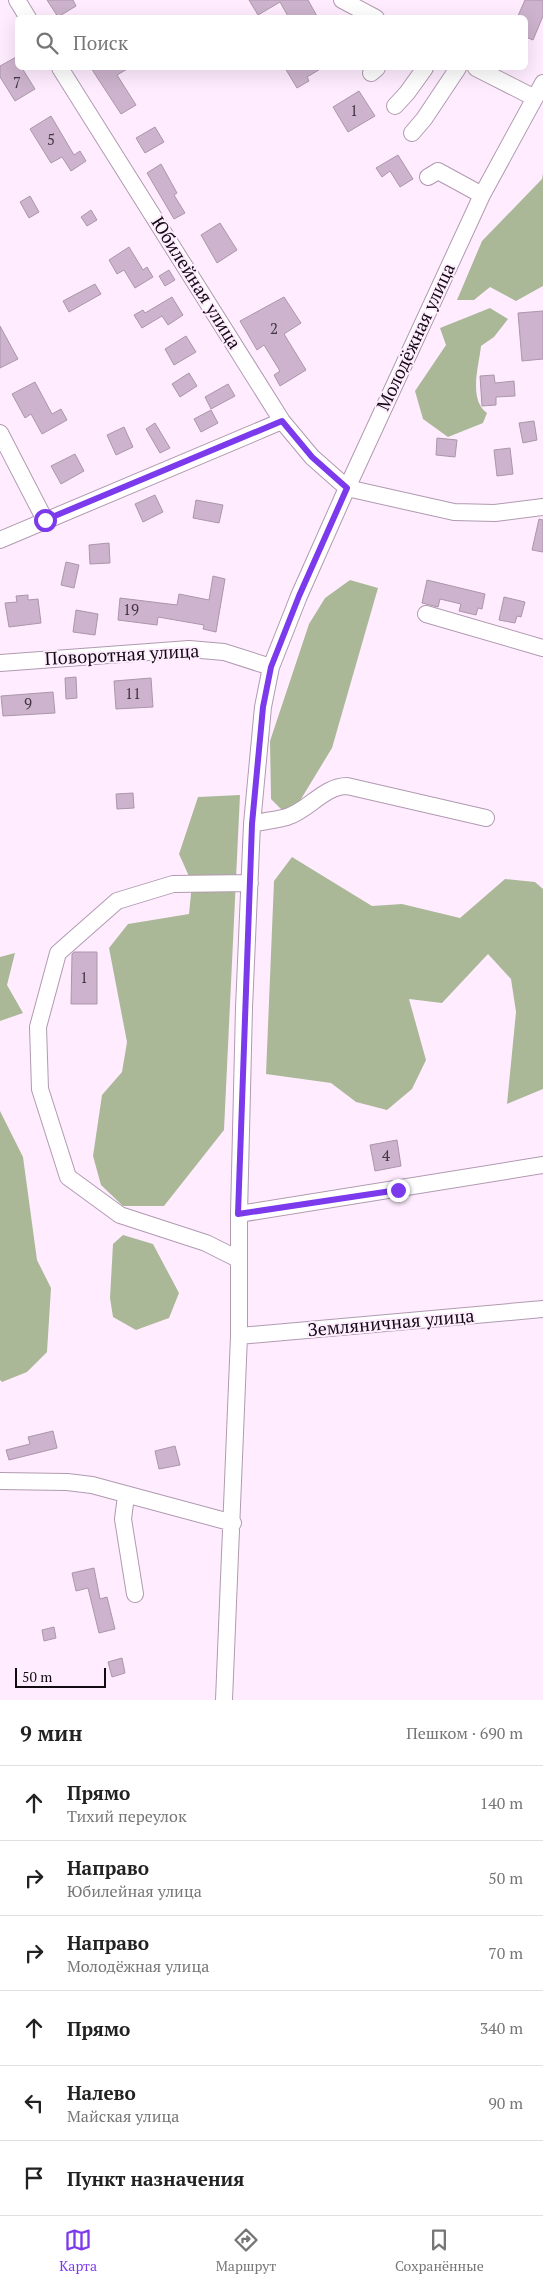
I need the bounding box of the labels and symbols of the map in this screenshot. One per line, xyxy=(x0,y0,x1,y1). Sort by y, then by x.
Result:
house number: 7 xyxy=(13,72,21,92)
house number: 1 xyxy=(350,100,358,120)
house number: 5 xyxy=(47,129,55,149)
street label: Юбилейная улица xyxy=(146,212,247,353)
street label: Молодёжная улица xyxy=(370,259,460,414)
house number: 2 xyxy=(270,318,278,338)
route start xyxy=(34,509,57,532)
house number: 19 xyxy=(123,599,139,619)
street label: Поворотная улица xyxy=(44,638,200,670)
house number: 11 xyxy=(125,683,141,703)
house number: 9 xyxy=(24,693,32,713)
house number: 1 xyxy=(80,967,88,987)
house number: 4 xyxy=(382,1145,390,1165)
route end xyxy=(387,1179,410,1202)
street label: Земляничная улица xyxy=(307,1303,475,1341)
scale bar xyxy=(15,1665,106,1688)

